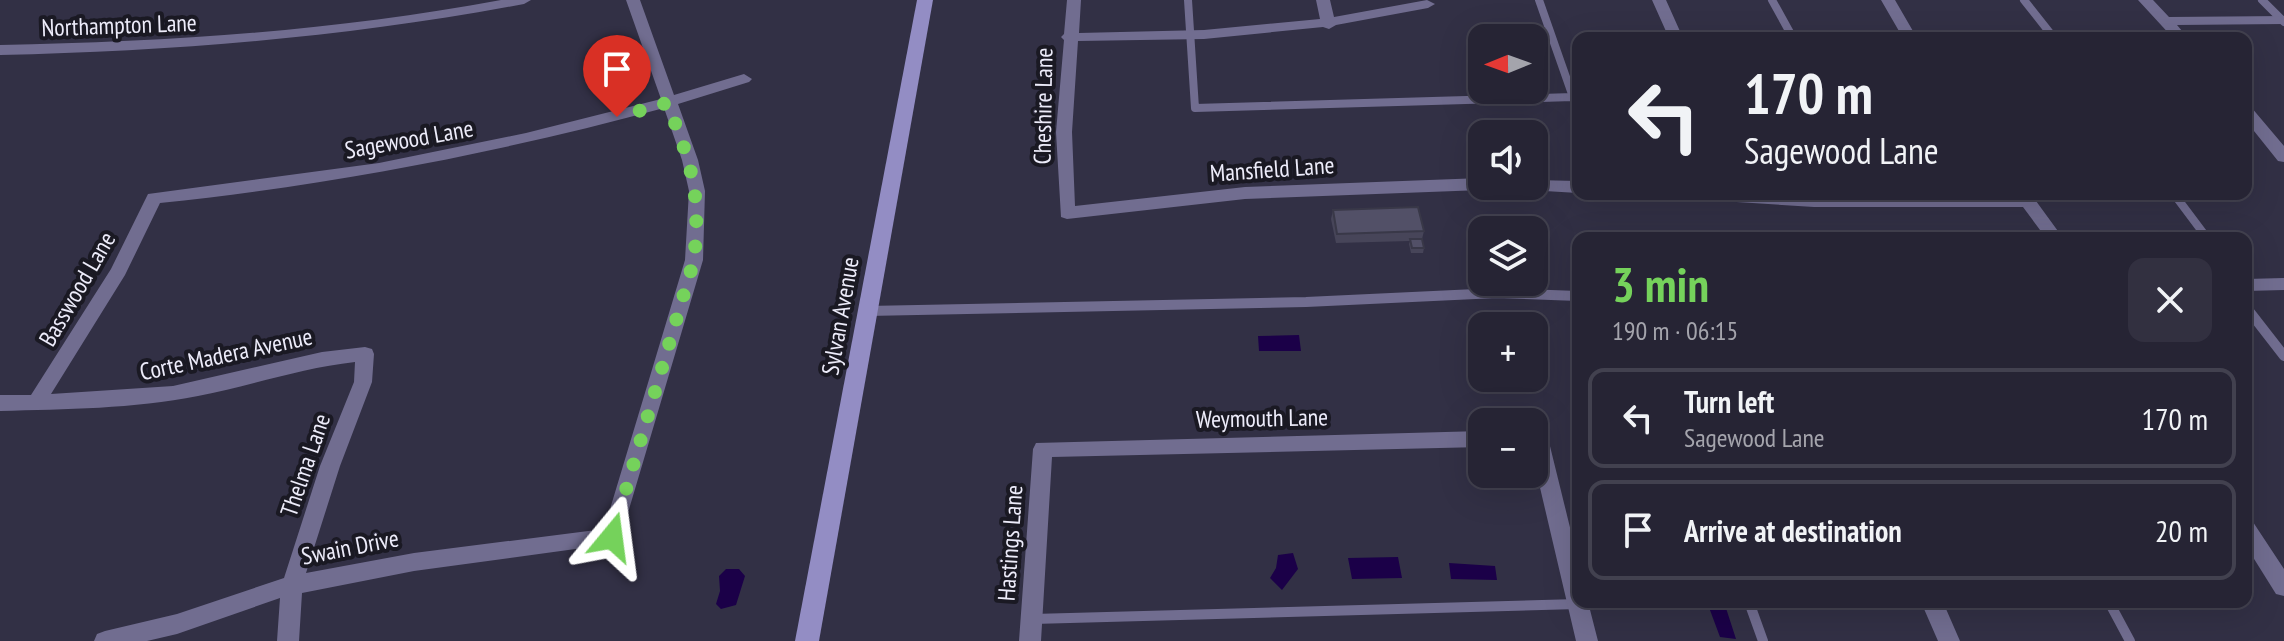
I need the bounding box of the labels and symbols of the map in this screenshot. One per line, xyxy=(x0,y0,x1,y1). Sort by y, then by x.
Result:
street label: Northampton Lane xyxy=(41,7,197,43)
north arrow xyxy=(1468,24,1548,104)
pin xyxy=(583,35,651,117)
street label: Cheshire Lane xyxy=(1026,47,1060,165)
street label: Sagewood Lane xyxy=(342,112,476,166)
street label: Mansfield Lane xyxy=(1209,149,1335,189)
street label: Basswood Lane xyxy=(32,226,122,352)
street label: Sylvan Avenue xyxy=(814,254,866,378)
street label: Corte Madera Avenue xyxy=(137,321,315,387)
street label: Weymouth Lane xyxy=(1196,401,1328,435)
street label: Thelma Lane xyxy=(273,409,337,521)
street label: Hastings Lane xyxy=(990,484,1030,602)
position arrow xyxy=(570,495,654,579)
street label: Swain Drive xyxy=(299,522,401,572)

